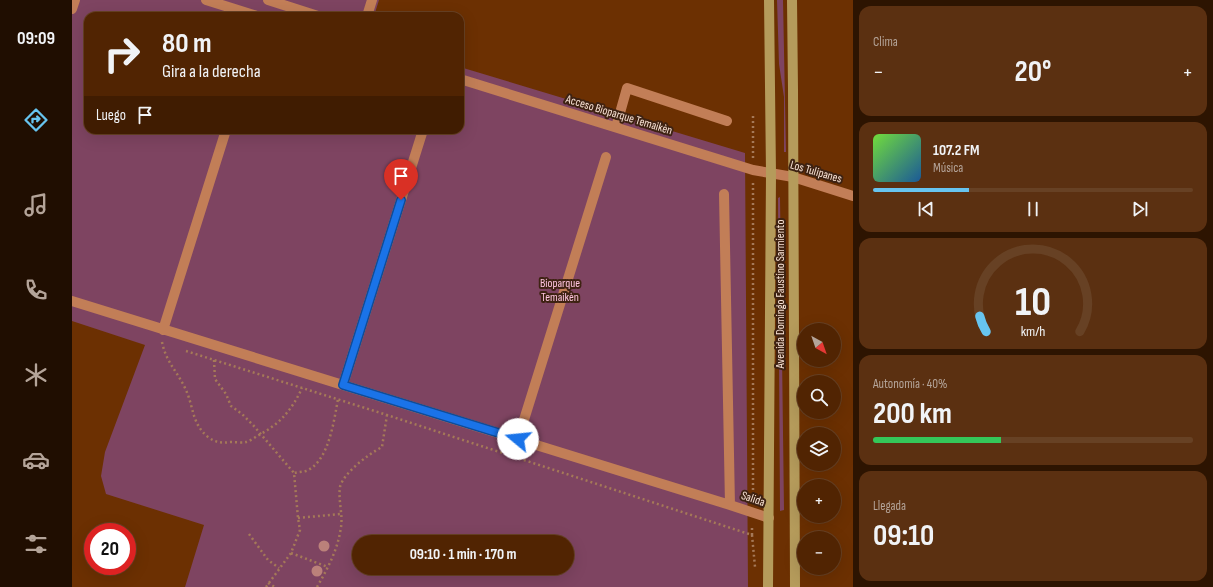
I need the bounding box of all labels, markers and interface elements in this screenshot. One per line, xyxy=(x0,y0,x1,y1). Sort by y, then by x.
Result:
text: 80 m xyxy=(162,27,211,60)
text: 09:09 xyxy=(17,28,55,49)
icon: right xyxy=(96,28,148,80)
text: Clima xyxy=(873,34,898,50)
text: 20° xyxy=(1015,54,1051,90)
text: − xyxy=(873,59,884,86)
text: + xyxy=(1182,59,1193,86)
text: Gira a la derecha xyxy=(162,61,261,82)
street label: Acceso Bioparque Temaikèn xyxy=(563,91,674,138)
icon: arrive xyxy=(134,104,156,126)
icon: directions xyxy=(22,106,50,134)
text: Luego xyxy=(96,106,126,125)
text: 107.2 FM xyxy=(933,141,980,160)
street label: Los Tulipanes xyxy=(788,157,844,187)
pin xyxy=(384,159,418,200)
text: Música xyxy=(933,160,963,176)
icon: arrive xyxy=(390,165,412,187)
icon: music xyxy=(22,191,50,219)
icon: previous xyxy=(915,198,937,220)
icon: pause xyxy=(1022,198,1044,220)
icon: next xyxy=(1129,198,1151,220)
street label: Avenida Domingo Faustino Sarmiento xyxy=(773,220,788,369)
icon: phone xyxy=(22,276,50,304)
park label: Bioparque Temaikèn xyxy=(540,276,580,305)
text: 10 xyxy=(1015,277,1051,326)
text: km/h xyxy=(1021,322,1045,339)
north arrow xyxy=(797,323,841,367)
map controls xyxy=(797,323,841,575)
icon: climate xyxy=(22,361,50,389)
button: search xyxy=(797,375,841,419)
text: Autonomía · 40% xyxy=(873,376,947,392)
text: 200 km xyxy=(873,396,952,432)
position arrow xyxy=(497,418,539,460)
button: layers xyxy=(797,427,841,471)
icon: car xyxy=(22,446,50,474)
button: + xyxy=(797,479,841,523)
street label: Salida xyxy=(739,488,767,510)
text: Llegada xyxy=(873,498,906,514)
text: 09:10 xyxy=(873,518,934,554)
speed limit sign: 20 xyxy=(84,523,136,575)
icon: filters xyxy=(22,530,50,558)
button: − xyxy=(797,531,841,575)
text: 09:10 · 1 min · 170 m xyxy=(410,545,516,564)

